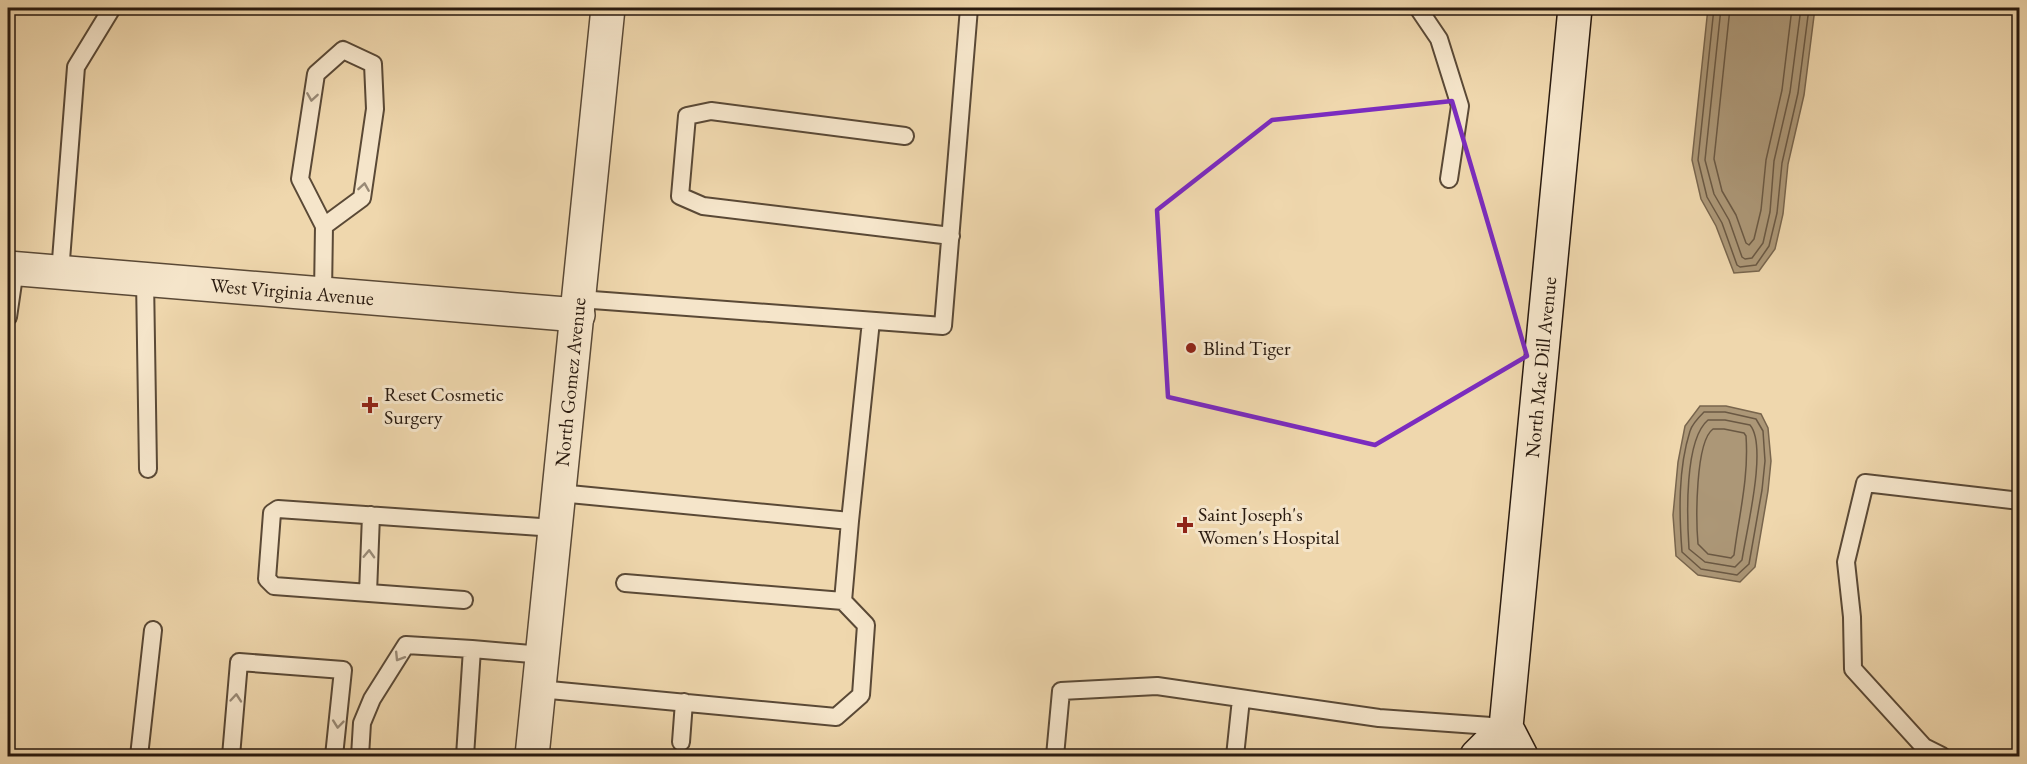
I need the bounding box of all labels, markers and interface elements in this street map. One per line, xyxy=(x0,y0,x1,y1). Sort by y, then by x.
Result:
one-way arrow xyxy=(307,92,319,102)
one-way arrow xyxy=(357,182,369,191)
street label: West Virginia Avenue xyxy=(209,272,375,311)
street label: North Mac Dill Avenue xyxy=(1519,275,1562,459)
street label: North Gomez Avenue xyxy=(548,296,592,468)
place label: Blind Tiger xyxy=(1203,335,1291,361)
marker: Blind Tiger xyxy=(1184,341,1198,355)
place label: Reset Cosmetic Surgery xyxy=(384,381,504,430)
marker: Reset Cosmetic Surgery xyxy=(361,396,379,414)
place label: Saint Joseph's Women's Hospital xyxy=(1198,501,1340,550)
marker: Saint Joseph's Women's Hospital xyxy=(1176,516,1194,534)
one-way arrow xyxy=(363,549,376,558)
one-way arrow xyxy=(394,651,406,661)
one-way arrow xyxy=(229,694,242,703)
one-way arrow xyxy=(332,720,345,729)

